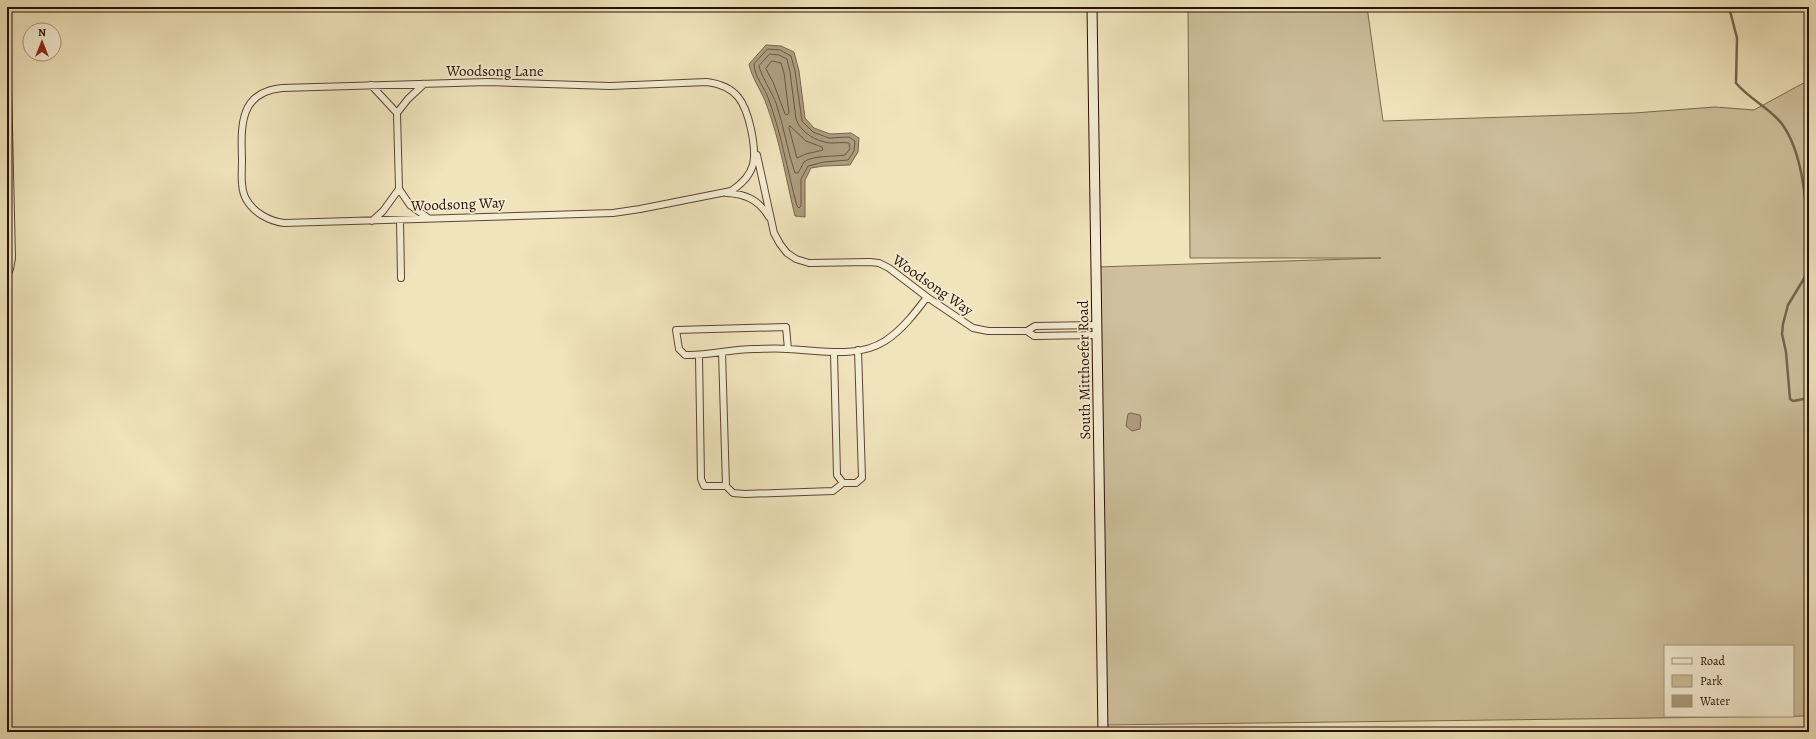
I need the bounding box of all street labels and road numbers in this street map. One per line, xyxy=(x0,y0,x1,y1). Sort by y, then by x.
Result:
street label: Woodsong Lane xyxy=(445,61,544,81)
street label: Woodsong Way xyxy=(410,192,506,216)
street label: Woodsong Way xyxy=(888,249,978,320)
street label: South Mitthoefer Road xyxy=(1073,299,1095,440)

